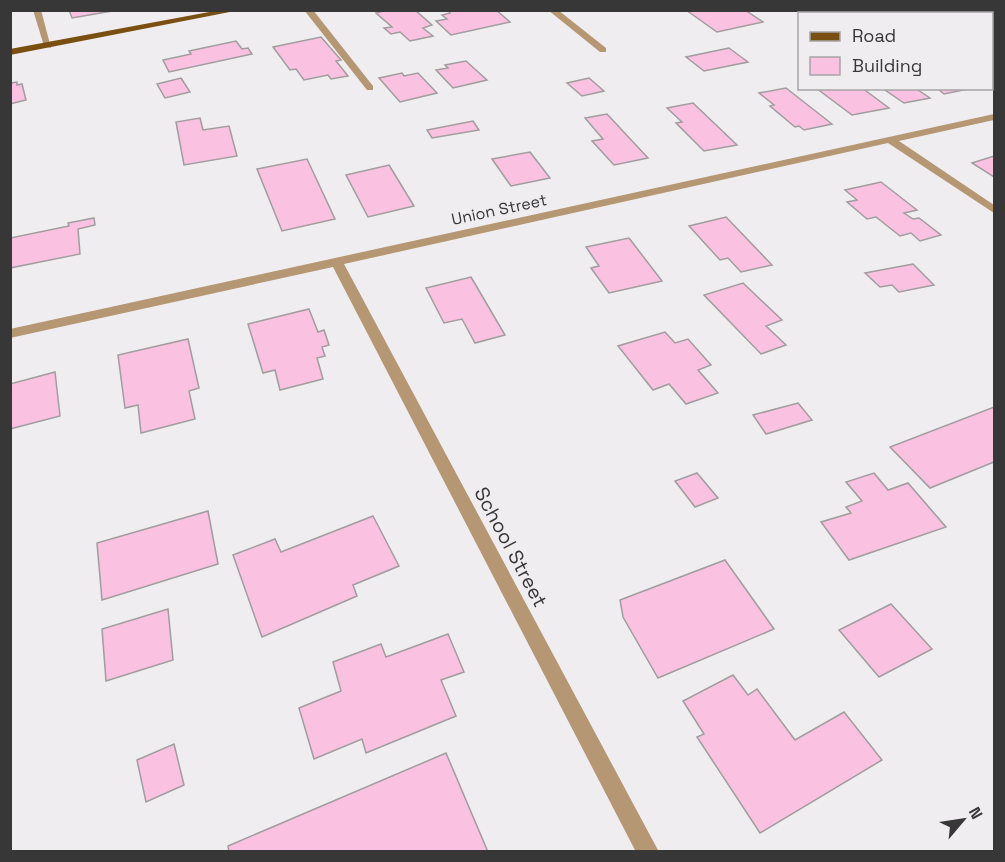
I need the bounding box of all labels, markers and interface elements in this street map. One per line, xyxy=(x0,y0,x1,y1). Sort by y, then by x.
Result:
legend xyxy=(798,12,993,90)
text: Road xyxy=(852,24,896,47)
text: Building xyxy=(852,54,922,77)
street label: Union Street xyxy=(449,189,549,230)
street label: School Street xyxy=(468,482,554,612)
north arrow xyxy=(933,790,993,850)
text: N xyxy=(964,803,987,823)

